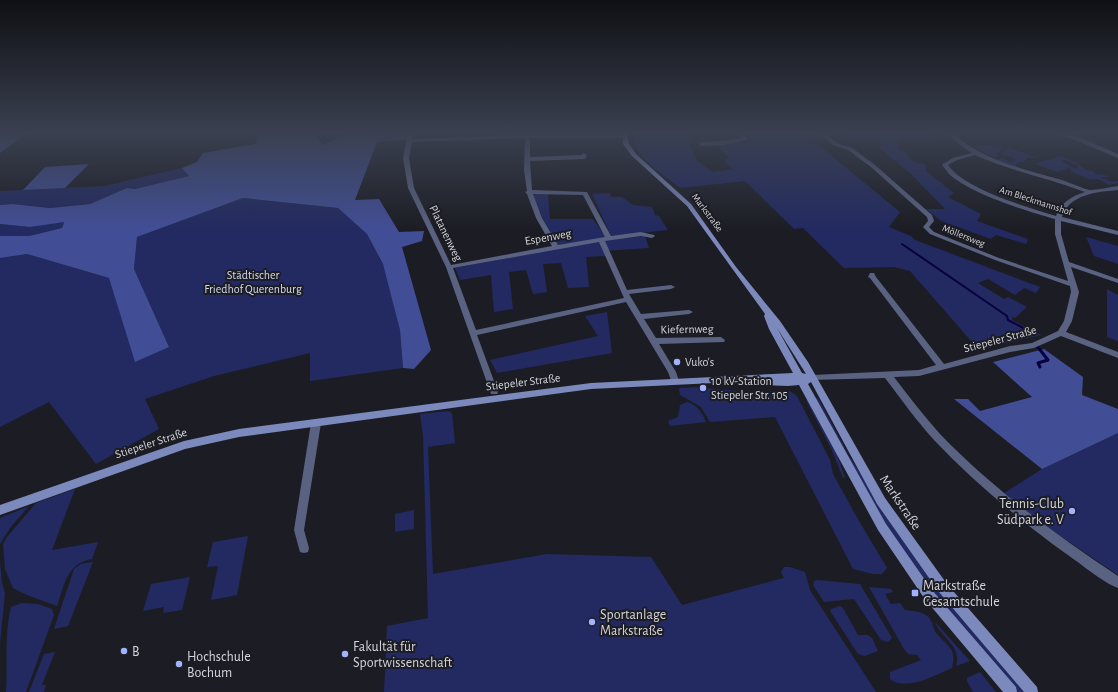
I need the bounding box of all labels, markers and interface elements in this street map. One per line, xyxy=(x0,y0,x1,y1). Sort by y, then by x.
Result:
street label: Am Bleckmannshof xyxy=(998,185,1074,218)
street label: Markstraße xyxy=(690,192,725,234)
street label: Platanenweg xyxy=(427,203,465,263)
street label: Möllersweg xyxy=(941,223,987,249)
street label: Espenweg xyxy=(524,227,572,247)
park label: Städtischer Friedhof Querenburg xyxy=(204,269,302,296)
street label: Kiefernweg xyxy=(660,323,714,335)
street label: Stiepeler Straße xyxy=(962,324,1038,354)
place label: Vuko's xyxy=(685,356,714,368)
marker: Vuko's xyxy=(672,357,682,367)
street label: Stiepeler Straße xyxy=(485,371,561,393)
place label: 10 kV-Station Stiepeler Str. 105 xyxy=(711,375,788,401)
marker: 10 kV-Station Stiepeler Str. 105 xyxy=(698,383,708,393)
street label: Stiepeler Straße xyxy=(114,426,188,460)
street label: Markstraße xyxy=(877,473,924,533)
place label: Tennis-Club Südpark e. V xyxy=(997,497,1064,527)
marker: Tennis-Club Südpark e. V xyxy=(1067,506,1077,516)
place label: Markstraße Gesamtschule xyxy=(923,579,1000,609)
marker: Markstraße Gesamtschule xyxy=(910,588,920,598)
place label: Sportanlage Markstraße xyxy=(600,608,666,638)
marker: Sportanlage Markstraße xyxy=(587,617,597,627)
place label: Fakultät für Sportwissenschaft xyxy=(353,640,453,670)
place label: B xyxy=(132,645,140,659)
marker: B xyxy=(119,646,129,656)
marker: Fakultät für Sportwissenschaft xyxy=(340,649,350,659)
place label: Hochschule Bochum xyxy=(187,650,251,680)
marker: Hochschule Bochum xyxy=(174,659,184,669)

